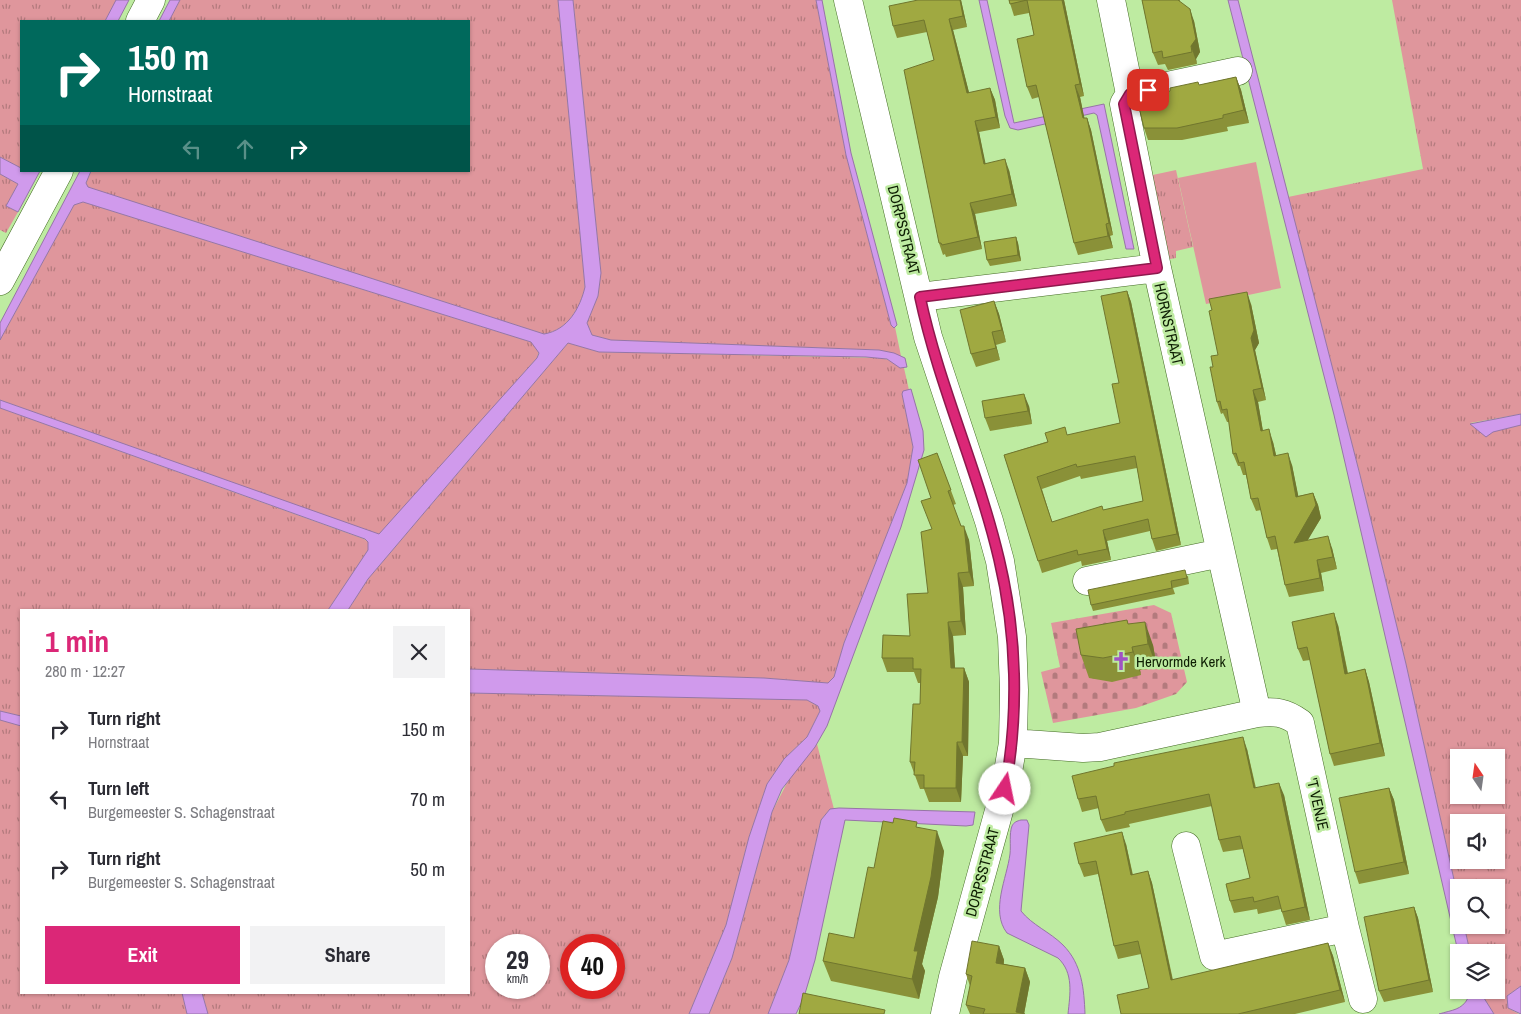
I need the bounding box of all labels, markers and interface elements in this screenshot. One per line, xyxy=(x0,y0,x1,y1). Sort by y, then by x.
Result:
text: 150 m xyxy=(128,34,209,81)
icon: right xyxy=(45,40,110,105)
pin xyxy=(1127,69,1169,111)
icon: arrive xyxy=(1134,76,1162,104)
text: Hornstraat xyxy=(128,79,212,109)
icon: left xyxy=(178,135,206,163)
icon: ahead xyxy=(231,135,259,163)
icon: right xyxy=(284,135,312,163)
street label: DORPSSTRAAT xyxy=(883,183,925,277)
street label: HORNSTRAAT xyxy=(1149,281,1189,368)
text: 1 min xyxy=(45,621,109,661)
button: close xyxy=(393,626,445,678)
church icon: Hervormde Kerk xyxy=(1110,650,1132,672)
place label: Hervormde Kerk xyxy=(1136,651,1226,672)
text: 280 m · 12:27 xyxy=(45,660,125,682)
text: Turn right xyxy=(88,705,160,731)
icon: right xyxy=(45,715,73,743)
text: 150 m xyxy=(402,716,445,742)
text: Hornstraat xyxy=(88,731,149,753)
north arrow xyxy=(1450,749,1505,804)
map controls xyxy=(1450,749,1505,999)
position arrow xyxy=(978,762,1030,814)
text: Turn left xyxy=(88,775,149,801)
street label: 'T VENJE xyxy=(1302,776,1334,832)
icon: left xyxy=(45,785,73,813)
text: 70 m xyxy=(410,786,445,812)
text: Burgemeester S. Schagenstraat xyxy=(88,801,275,823)
button: sound xyxy=(1450,814,1505,869)
street label: DORPSSTRAAT xyxy=(960,825,1004,919)
text: Turn right xyxy=(88,845,160,871)
icon: right xyxy=(45,855,73,883)
text: 50 m xyxy=(410,856,445,882)
text: Burgemeester S. Schagenstraat xyxy=(88,871,275,893)
button: search xyxy=(1450,879,1505,934)
button: Exit xyxy=(45,926,240,984)
button: Share xyxy=(250,926,445,984)
speed limit sign: 40 xyxy=(560,934,625,999)
text: 29 xyxy=(506,943,529,977)
button: layers xyxy=(1450,944,1505,999)
text: km/h xyxy=(507,971,528,987)

